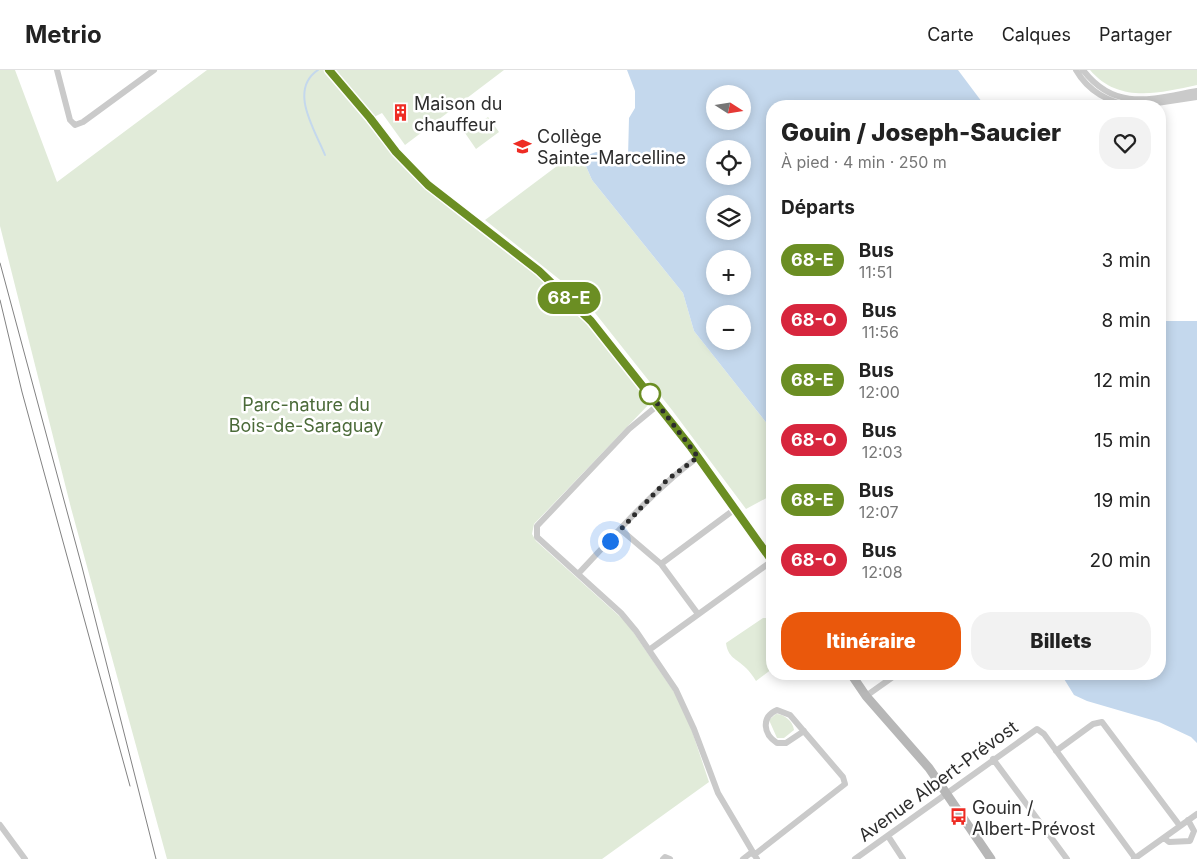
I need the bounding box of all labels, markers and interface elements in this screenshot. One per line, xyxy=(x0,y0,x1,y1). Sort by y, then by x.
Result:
text: Metrio xyxy=(25,20,102,49)
text: Carte xyxy=(927,24,974,45)
text: Calques xyxy=(1002,24,1071,45)
text: Partager xyxy=(1099,24,1172,45)
north arrow xyxy=(706,85,751,130)
map controls xyxy=(706,85,751,350)
place label: Maison du chauffeur xyxy=(414,93,502,135)
building icon: Maison du chauffeur xyxy=(390,103,410,123)
button: heart xyxy=(1099,117,1151,169)
text: Gouin / Joseph-Saucier xyxy=(781,118,1061,147)
place label: Collège Sainte-Marcelline xyxy=(537,126,686,168)
school or university icon: Collège Sainte-Marcelline xyxy=(513,136,533,156)
button: locate xyxy=(706,140,751,185)
text: À pied · 4 min · 250 m xyxy=(781,152,947,172)
button: layers xyxy=(706,195,751,240)
text: Départs xyxy=(781,196,855,219)
text: Bus xyxy=(859,239,894,262)
text: 68-E xyxy=(791,249,834,270)
text: 3 min xyxy=(1101,249,1151,272)
button: + xyxy=(706,250,751,295)
text: 11:51 xyxy=(859,262,893,282)
line badge: 68-E xyxy=(534,282,604,314)
text: 68-E xyxy=(548,287,590,308)
text: Bus xyxy=(862,299,897,322)
button: − xyxy=(706,305,751,350)
text: 68-O xyxy=(791,309,837,330)
text: 8 min xyxy=(1101,309,1151,332)
text: 11:56 xyxy=(862,322,899,342)
text: Bus xyxy=(859,359,894,382)
text: 68-E xyxy=(791,369,834,390)
text: 12 min xyxy=(1094,369,1151,392)
text: 12:00 xyxy=(859,382,900,402)
unlabelled marker xyxy=(639,383,661,405)
park label: Parc-nature du Bois-de-Saraguay xyxy=(229,394,383,436)
text: Bus xyxy=(862,419,897,442)
text: 68-O xyxy=(791,429,837,450)
text: 15 min xyxy=(1094,429,1151,452)
text: 12:03 xyxy=(862,442,903,462)
text: Bus xyxy=(859,479,894,502)
text: 68-E xyxy=(791,489,834,510)
text: 19 min xyxy=(1094,489,1151,512)
text: 12:07 xyxy=(859,502,898,522)
your location xyxy=(598,529,623,554)
text: Bus xyxy=(862,539,897,562)
text: 68-O xyxy=(791,549,837,570)
text: 20 min xyxy=(1090,549,1151,572)
text: 12:08 xyxy=(862,562,903,582)
button: Itinéraire xyxy=(781,612,961,670)
button: Billets xyxy=(971,612,1151,670)
street label: Avenue Albert-Prévost xyxy=(854,716,1022,846)
place label: Gouin / Albert-Prévost xyxy=(972,797,1095,839)
bus stop icon: Gouin / Albert-Prévost xyxy=(948,807,968,827)

